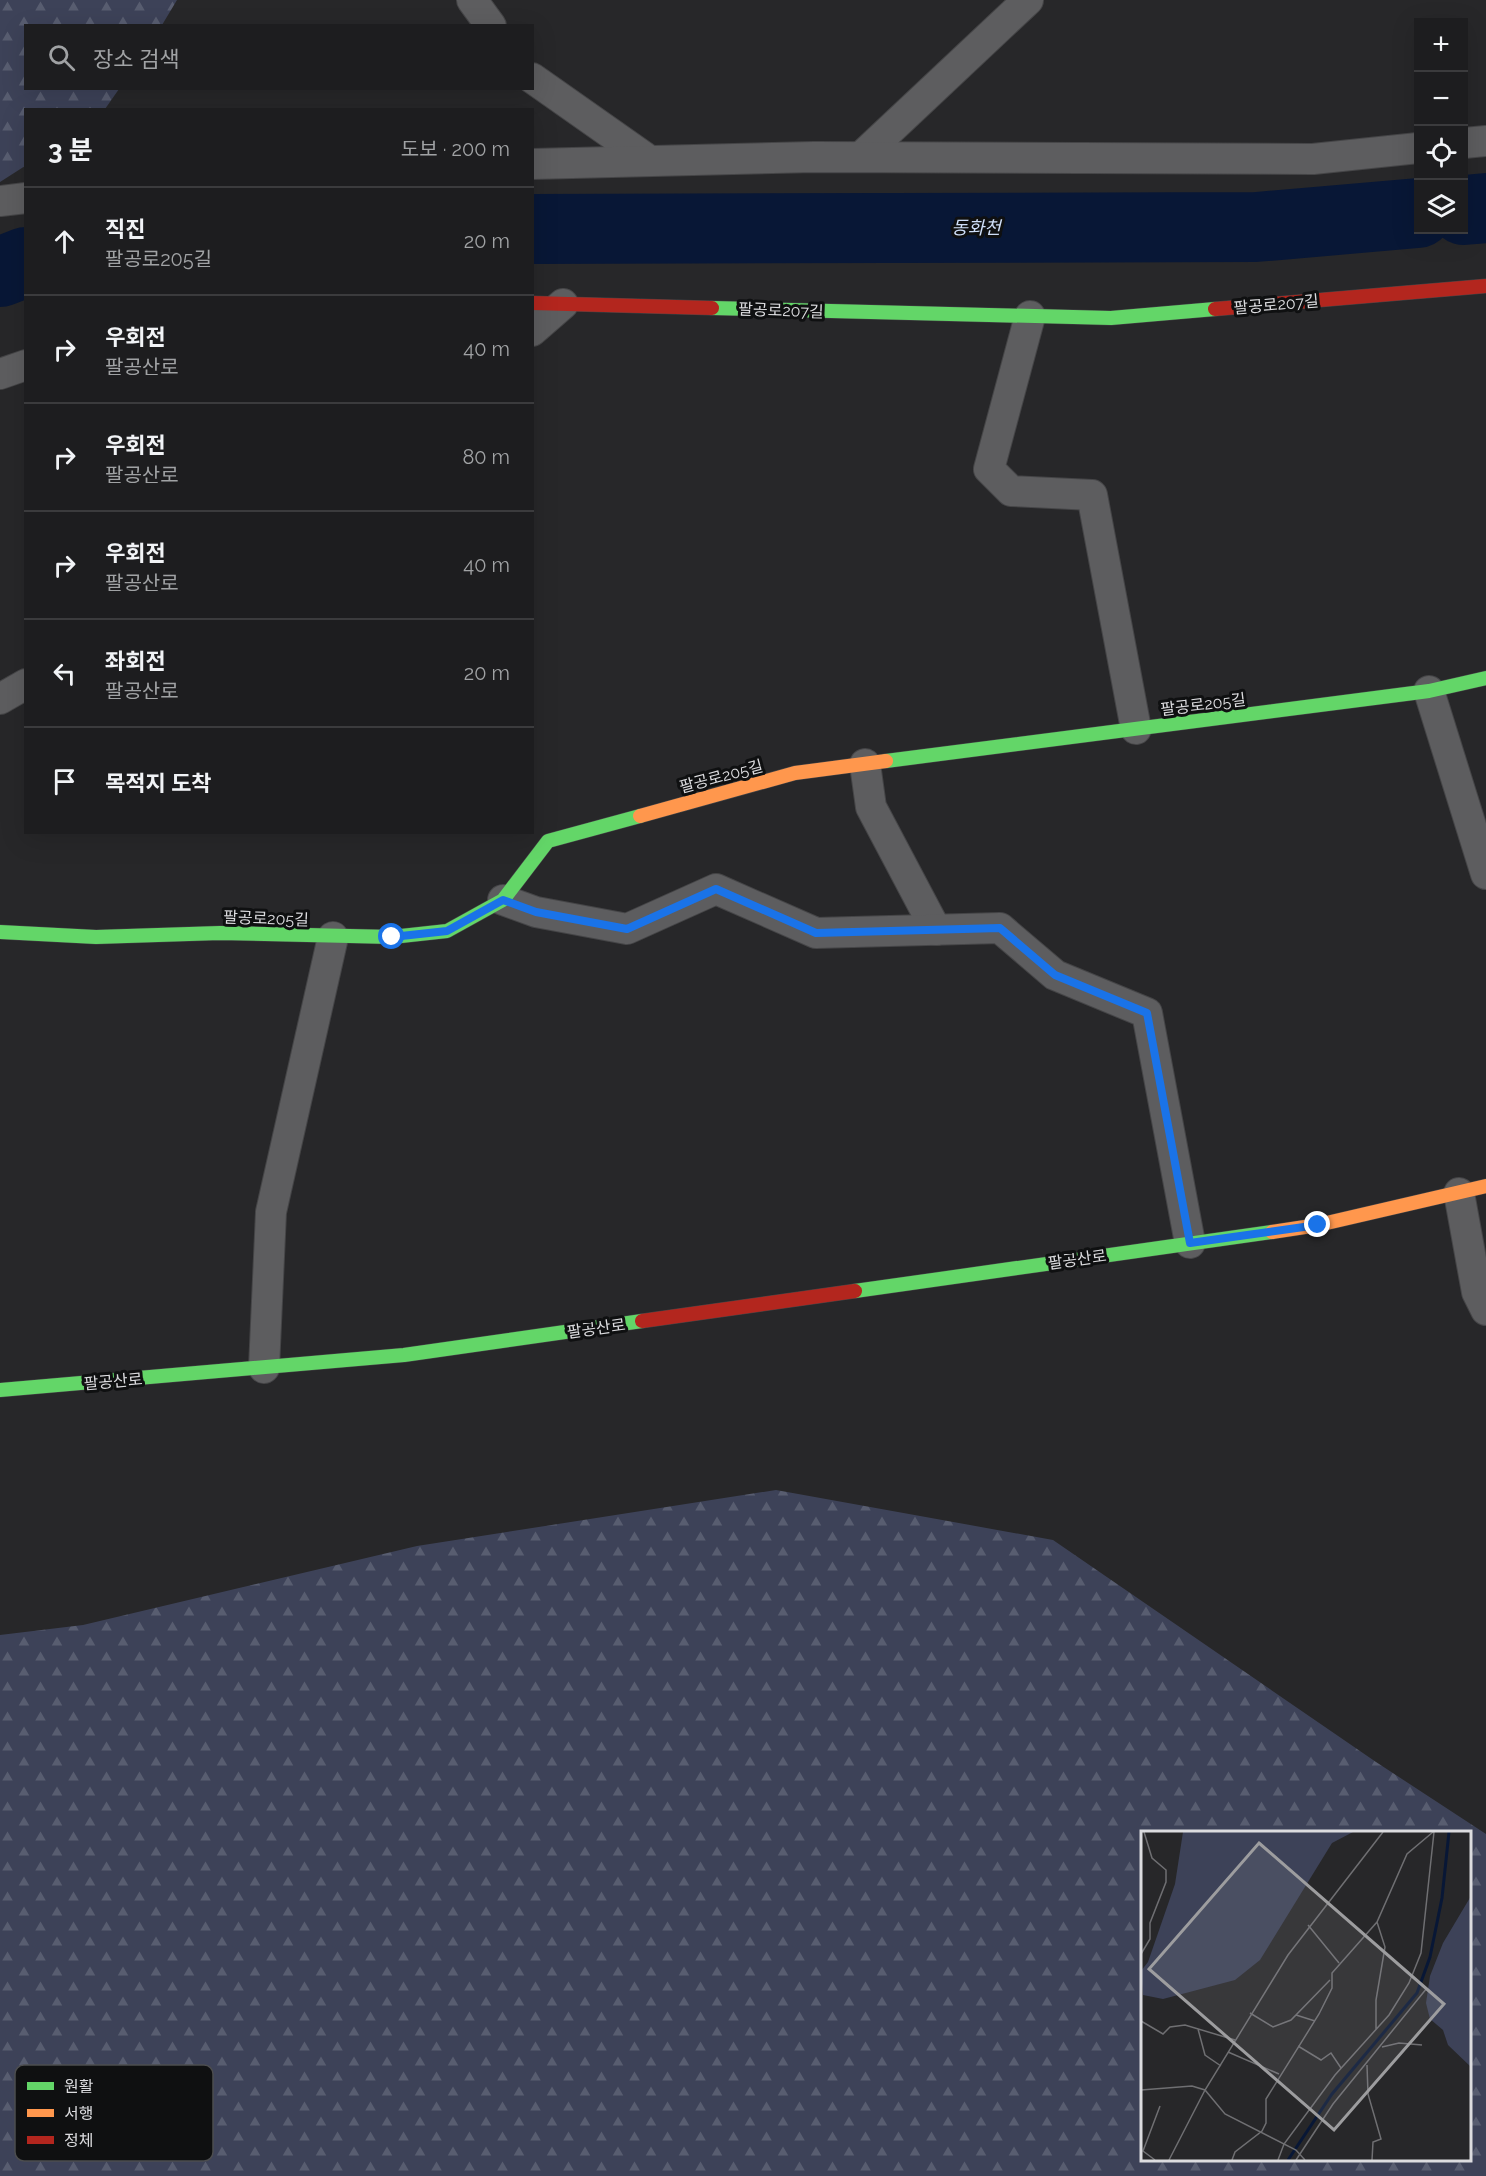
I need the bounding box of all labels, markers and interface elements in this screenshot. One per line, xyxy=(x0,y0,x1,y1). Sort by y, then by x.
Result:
map controls xyxy=(1414,18,1468,234)
button: + xyxy=(1414,18,1468,72)
search box xyxy=(24,24,534,90)
icon: search xyxy=(45,41,78,74)
text: 장소 검색 xyxy=(93,46,180,72)
button: − xyxy=(1414,72,1468,126)
button: locate xyxy=(1414,126,1468,180)
text: 3 분 xyxy=(48,135,93,165)
text: 도보 · 200 m xyxy=(401,137,510,161)
button: layers xyxy=(1414,180,1468,234)
text: 직진 xyxy=(105,216,145,242)
water label: 동화천 xyxy=(951,217,1003,238)
icon: ahead xyxy=(48,225,81,258)
text: 20 m xyxy=(464,229,510,253)
text: 팔공로205길 xyxy=(105,247,212,271)
street label: 팔공로207길 xyxy=(1233,291,1319,318)
street label: 팔공로207길 xyxy=(738,300,824,321)
text: 우회전 xyxy=(105,324,166,350)
icon: right xyxy=(48,333,81,366)
text: 40 m xyxy=(463,337,510,361)
text: 팔공산로 xyxy=(105,355,179,379)
text: 우회전 xyxy=(105,432,166,458)
icon: right xyxy=(48,441,81,474)
text: 80 m xyxy=(462,445,510,469)
text: 팔공산로 xyxy=(105,463,179,487)
text: 우회전 xyxy=(105,540,166,566)
icon: right xyxy=(48,549,81,582)
text: 40 m xyxy=(463,553,510,577)
text: 팔공산로 xyxy=(105,571,179,595)
text: 좌회전 xyxy=(105,648,166,674)
icon: left xyxy=(48,657,81,690)
text: 20 m xyxy=(464,661,510,685)
text: 팔공산로 xyxy=(105,679,179,703)
street label: 팔공로205길 xyxy=(1159,690,1247,719)
street label: 팔공로205길 xyxy=(677,756,765,797)
icon: arrive xyxy=(48,765,81,798)
text: 목적지 도착 xyxy=(105,770,211,796)
street label: 팔공로205길 xyxy=(223,908,309,929)
route start xyxy=(378,923,404,949)
route end xyxy=(1304,1211,1330,1237)
street label: 팔공산로 xyxy=(1047,1246,1108,1273)
street label: 팔공산로 xyxy=(566,1315,627,1342)
street label: 팔공산로 xyxy=(83,1369,143,1394)
inset map xyxy=(1141,1831,1471,2161)
legend xyxy=(15,2065,213,2161)
text: 원활 xyxy=(64,2077,94,2096)
text: 서행 xyxy=(64,2104,93,2123)
text: 정체 xyxy=(64,2131,93,2150)

